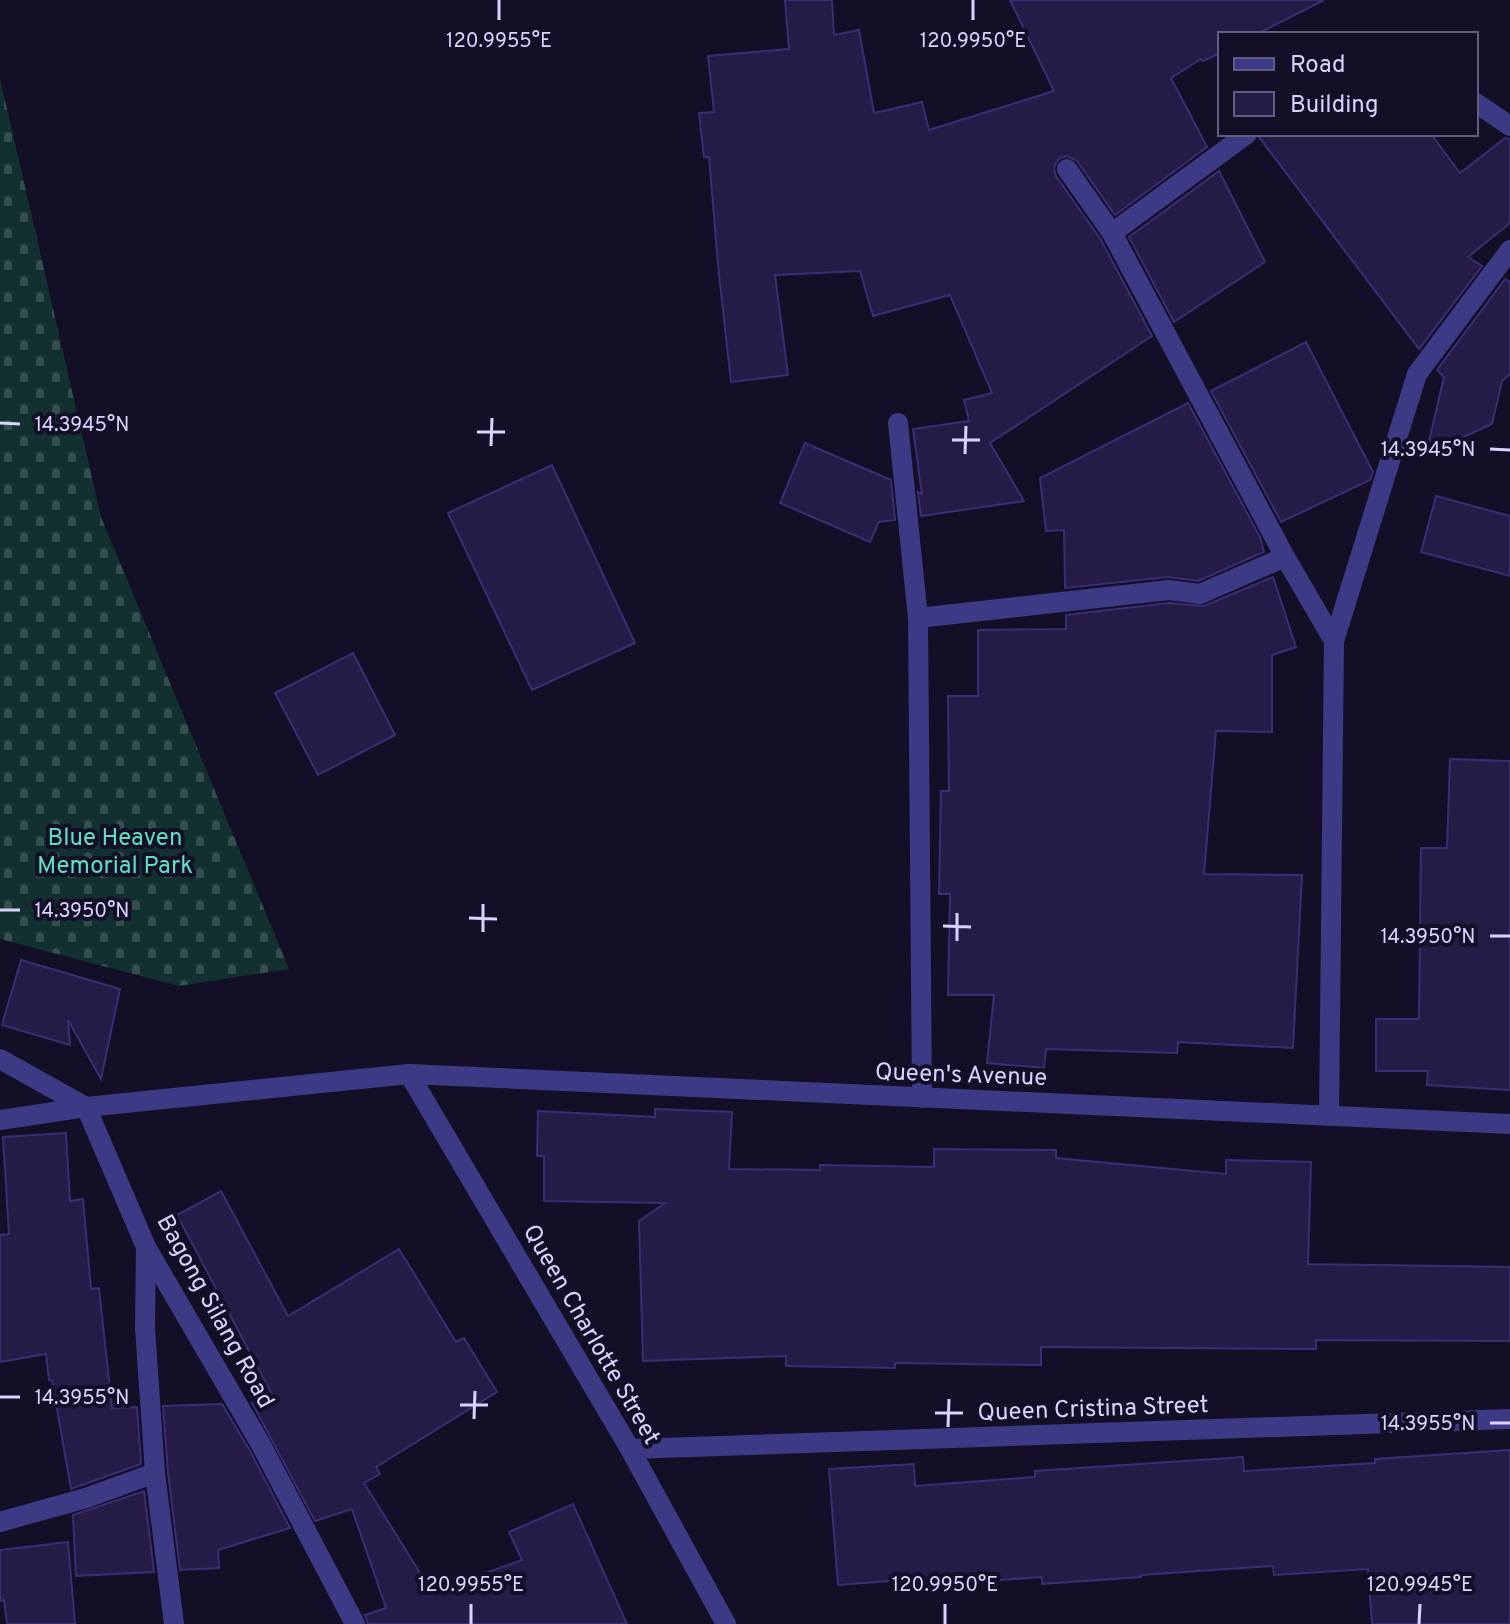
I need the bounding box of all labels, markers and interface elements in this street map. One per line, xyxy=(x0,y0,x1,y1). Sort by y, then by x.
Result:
text: 120.9955°E xyxy=(446,29,552,55)
text: 120.9950°E xyxy=(920,29,1026,55)
legend xyxy=(1218,32,1478,136)
text: Road xyxy=(1290,51,1346,81)
text: Building xyxy=(1290,91,1379,121)
text: 14.3945°N xyxy=(35,413,129,439)
text: 14.3945°N xyxy=(1381,438,1475,464)
park label: Blue Heaven Memorial Park xyxy=(37,824,193,882)
text: 14.3950°N xyxy=(34,899,130,925)
text: 14.3950°N xyxy=(1380,925,1476,951)
street label: Queen's Avenue xyxy=(874,1058,1048,1094)
street label: Bagong Silang Road xyxy=(149,1210,280,1414)
street label: Queen Charlotte Street xyxy=(515,1219,666,1451)
text: 14.3955°N xyxy=(35,1386,129,1412)
street label: Queen Cristina Street xyxy=(977,1391,1209,1429)
text: 14.3955°N xyxy=(1381,1412,1475,1438)
text: 120.9955°E xyxy=(418,1573,524,1599)
text: 120.9950°E xyxy=(892,1573,998,1599)
text: 120.9945°E xyxy=(1367,1573,1473,1599)

